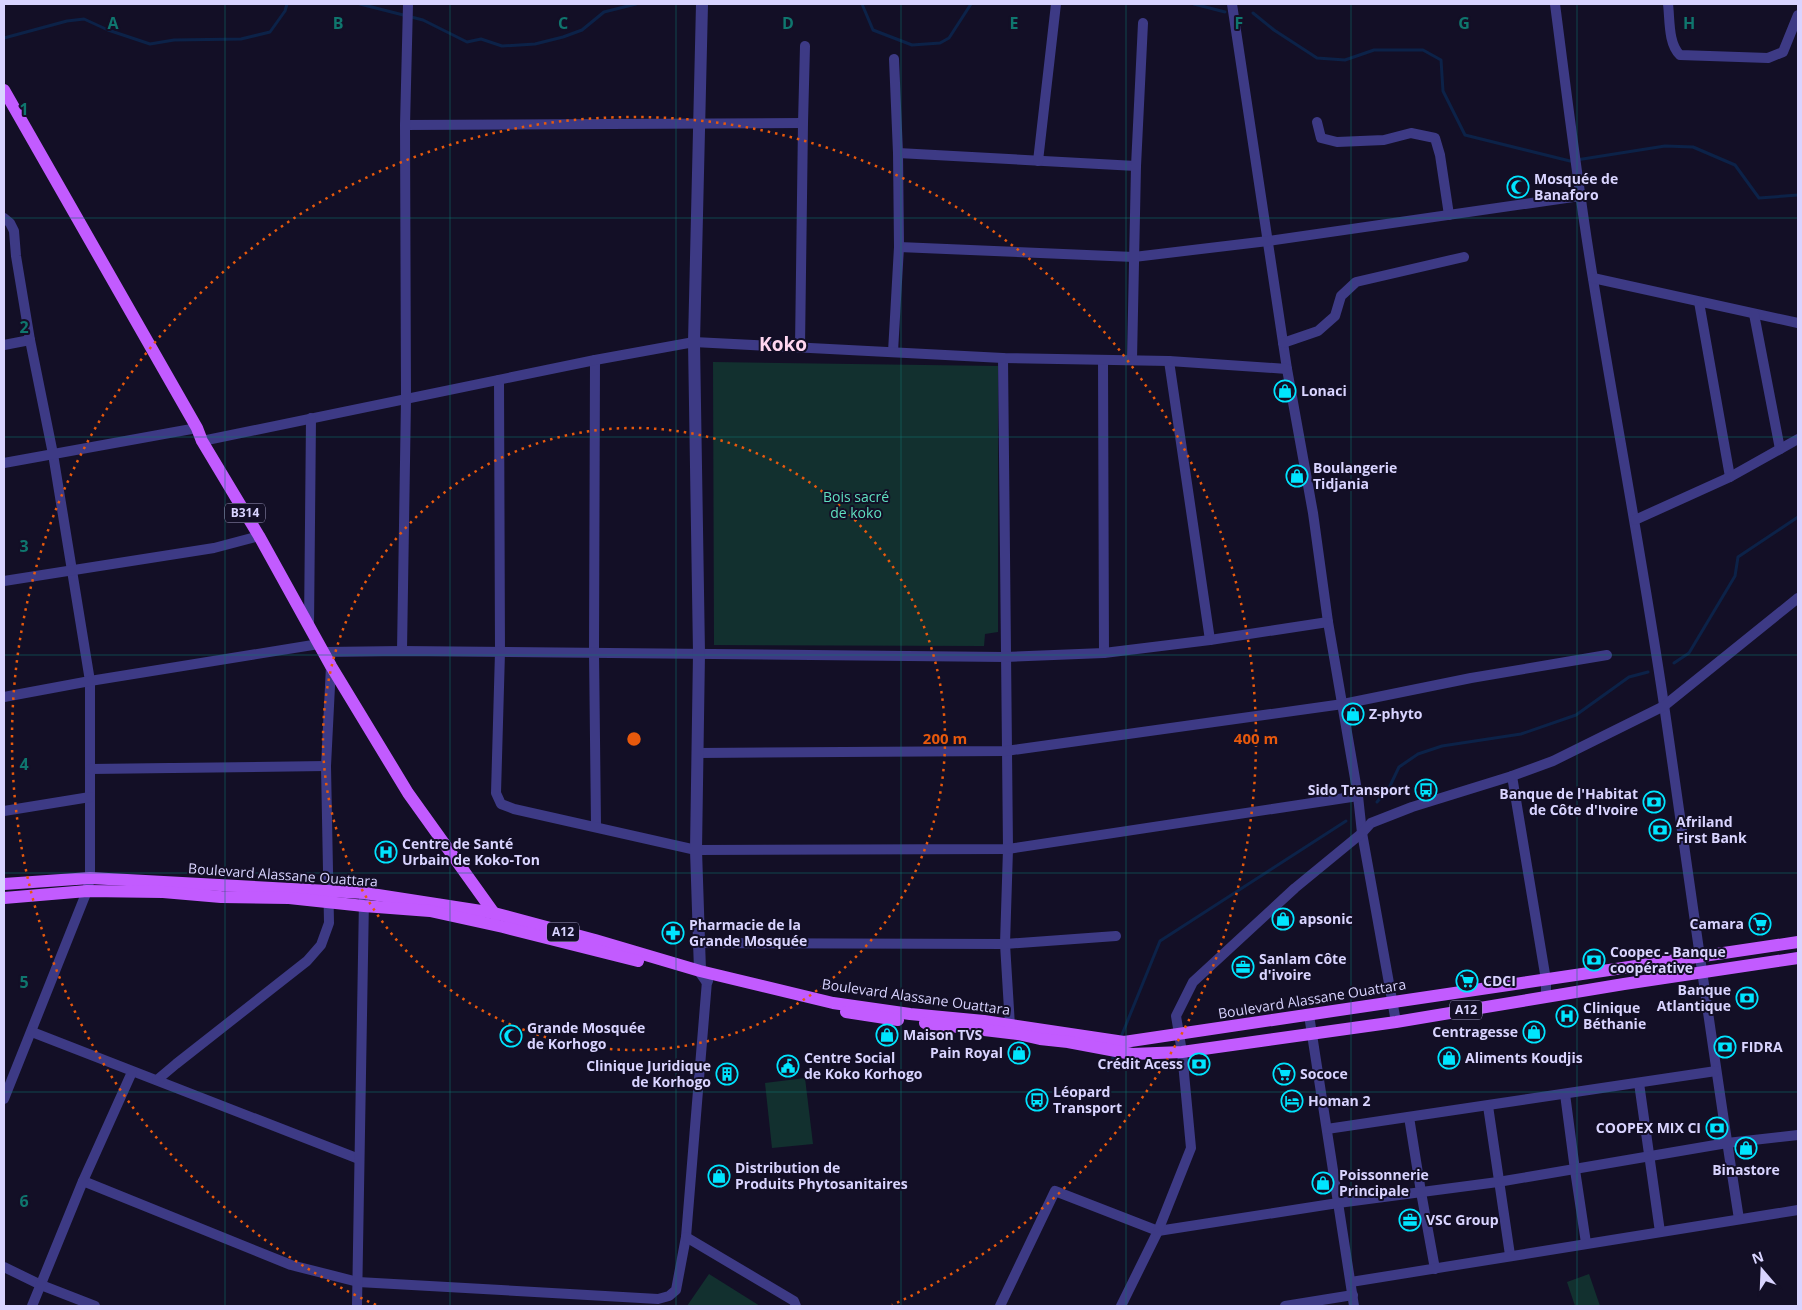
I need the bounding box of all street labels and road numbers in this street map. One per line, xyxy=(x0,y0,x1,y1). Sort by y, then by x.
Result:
road number: B314 xyxy=(225,503,265,522)
street label: Boulevard Alassane Ouattara xyxy=(188,858,378,891)
road number: A12 xyxy=(547,922,579,942)
street label: Boulevard Alassane Ouattara xyxy=(821,974,1011,1019)
street label: Boulevard Alassane Ouattara xyxy=(1217,974,1407,1023)
road number: A12 xyxy=(1450,1000,1482,1020)

